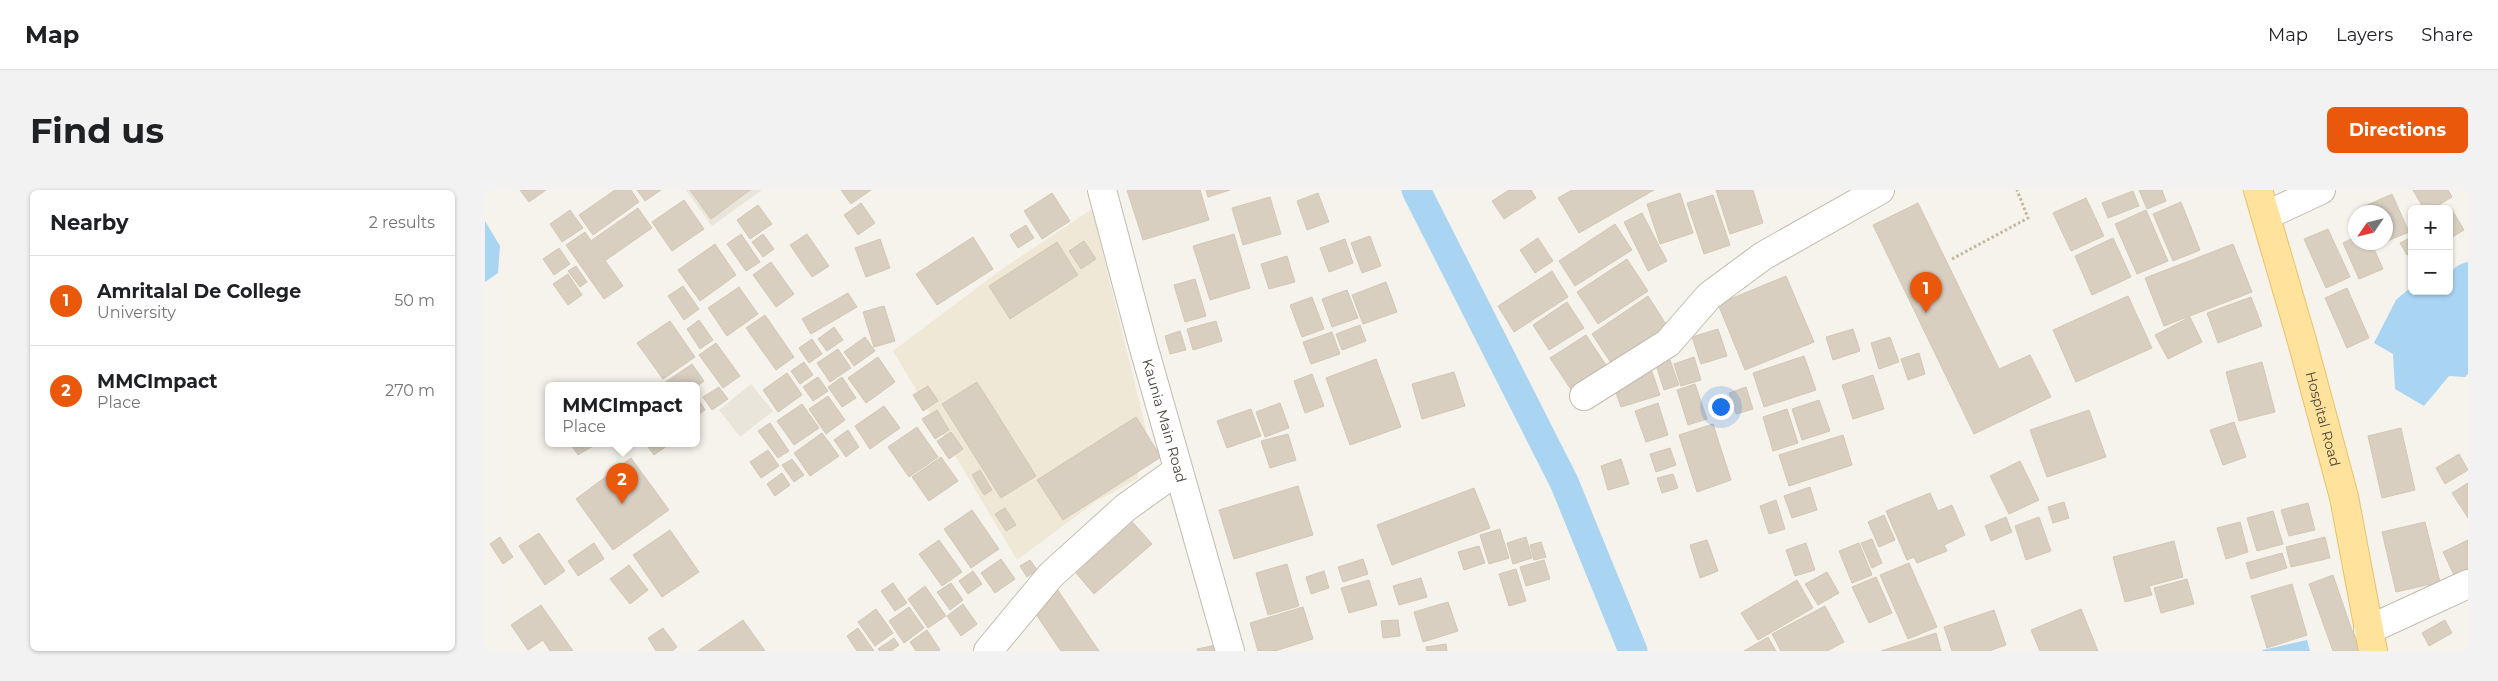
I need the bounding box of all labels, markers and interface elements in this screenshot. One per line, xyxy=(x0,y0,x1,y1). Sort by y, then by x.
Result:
text: Map xyxy=(25,20,79,49)
text: Map xyxy=(2268,24,2308,46)
text: Layers xyxy=(2336,24,2393,46)
text: Share xyxy=(2421,24,2473,46)
button: Directions xyxy=(2327,107,2468,153)
text: Find us xyxy=(30,109,164,152)
north arrow xyxy=(2348,205,2393,250)
map controls xyxy=(2408,205,2453,295)
button: + xyxy=(2408,205,2453,250)
text: Nearby xyxy=(50,210,129,235)
text: 2 results xyxy=(369,213,435,232)
button: − xyxy=(2408,250,2453,295)
pin: 1 xyxy=(1910,272,1942,313)
text: Amritalal De College xyxy=(97,280,301,303)
text: 1 xyxy=(63,291,69,310)
text: 50 m xyxy=(394,291,435,310)
text: University xyxy=(97,303,176,322)
street label: Kaunia Main Road xyxy=(1138,357,1191,485)
street label: Hospital Road xyxy=(2302,369,2344,469)
text: MMCImpact xyxy=(97,370,218,393)
text: 2 xyxy=(61,381,71,400)
text: 270 m xyxy=(385,381,435,400)
popup xyxy=(545,382,700,447)
text: Place xyxy=(97,393,141,412)
text: MMCImpact xyxy=(562,394,683,417)
your location xyxy=(1708,394,1734,420)
text: Place xyxy=(562,417,606,436)
pin: 2 xyxy=(606,463,638,504)

